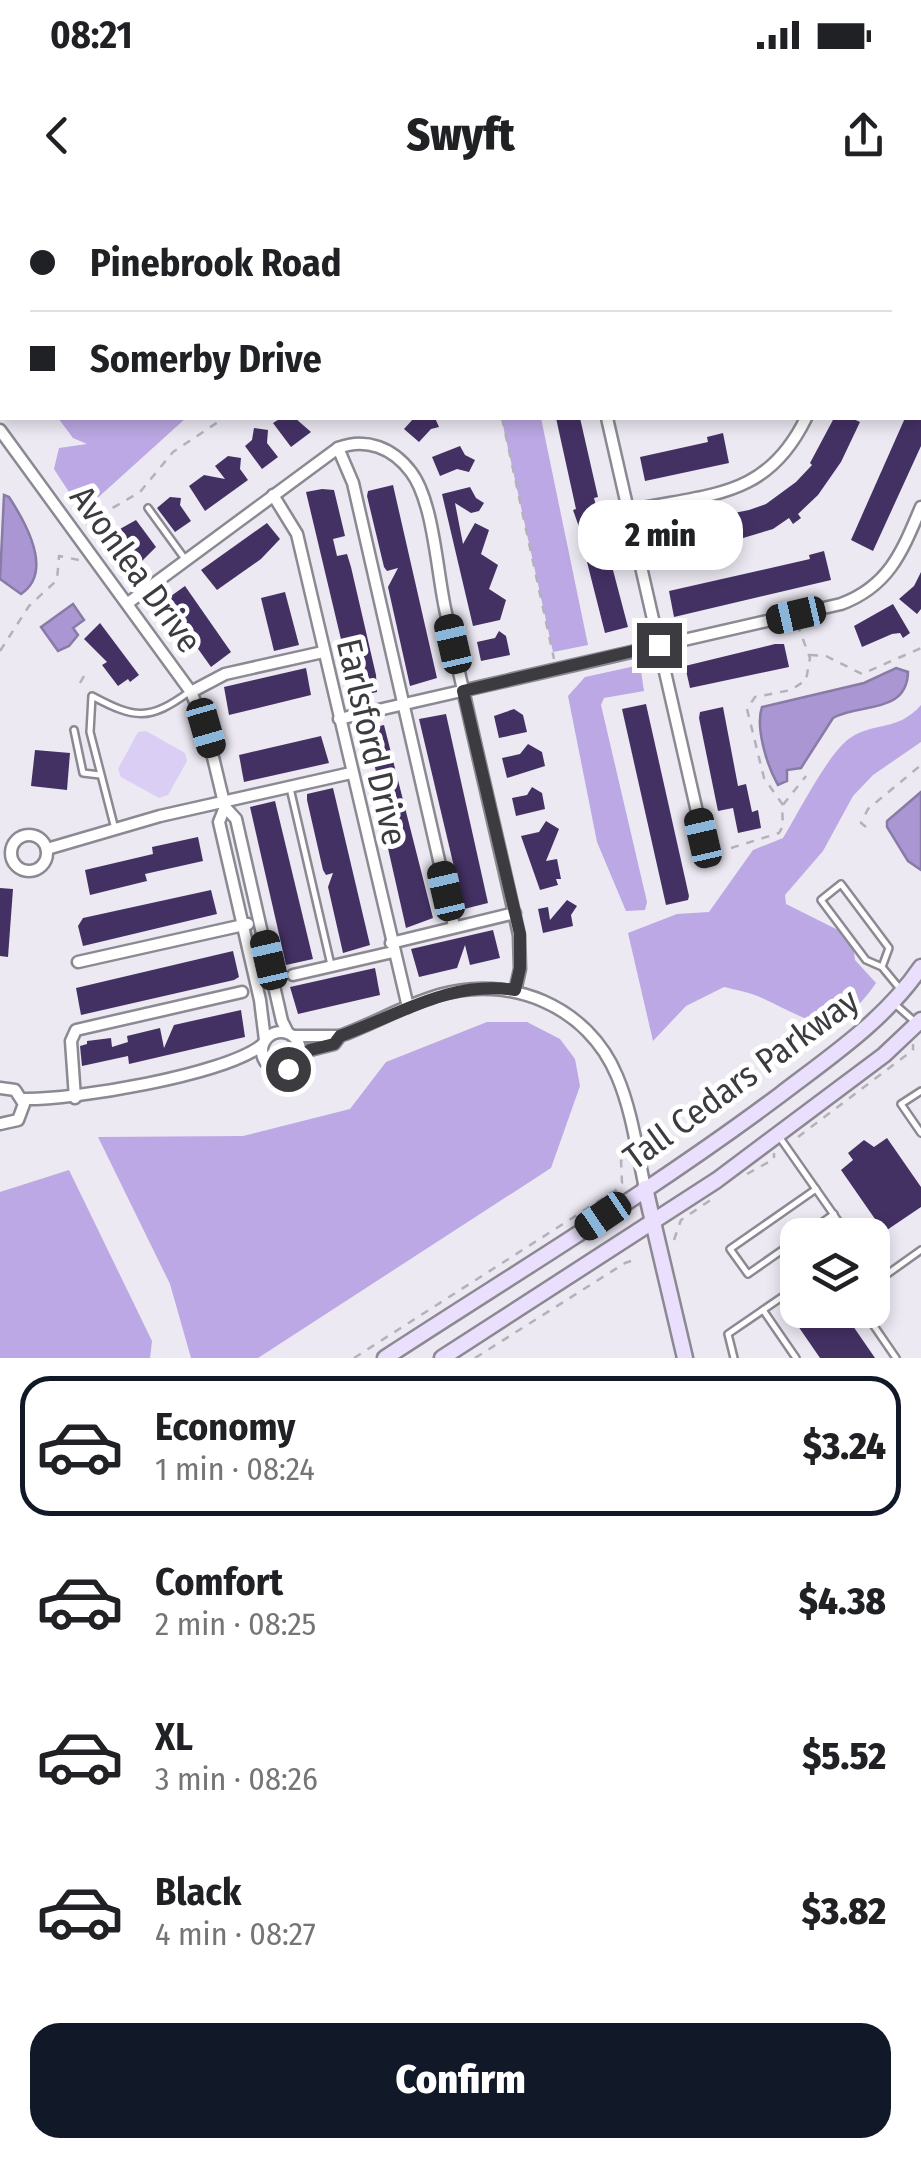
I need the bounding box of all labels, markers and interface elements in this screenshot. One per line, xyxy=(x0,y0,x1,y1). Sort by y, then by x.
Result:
text: 08:21 xyxy=(50,12,133,58)
icon: back xyxy=(30,108,85,163)
text: Swyft xyxy=(406,108,515,162)
icon: share xyxy=(836,108,891,163)
text: Pinebrook Road xyxy=(90,240,341,286)
text: Somerby Drive xyxy=(90,336,322,382)
street label: Avonlea Drive xyxy=(61,477,211,661)
callout: 2 min xyxy=(576,500,742,570)
text: 2 min xyxy=(625,516,696,554)
car xyxy=(763,594,829,636)
car xyxy=(432,611,474,677)
route end xyxy=(637,623,682,668)
street label: Earlsford Drive xyxy=(328,635,416,849)
car xyxy=(183,695,229,761)
car xyxy=(682,805,724,871)
car xyxy=(425,858,467,924)
car xyxy=(248,927,290,993)
street label: Tall Cedars Parkway xyxy=(615,979,867,1178)
route start xyxy=(266,1047,311,1092)
car xyxy=(570,1187,636,1245)
map controls xyxy=(780,1218,890,1328)
button: layers xyxy=(780,1218,890,1328)
icon: car xyxy=(35,1401,125,1491)
text: Economy xyxy=(155,1404,295,1450)
text: $3.24 xyxy=(803,1423,886,1469)
text: 1 min · 08:24 xyxy=(155,1450,315,1488)
icon: car xyxy=(35,1556,125,1646)
text: Comfort xyxy=(155,1559,283,1605)
text: $4.38 xyxy=(799,1578,886,1624)
text: 2 min · 08:25 xyxy=(155,1605,316,1643)
icon: car xyxy=(35,1711,125,1801)
text: XL xyxy=(155,1714,193,1760)
text: $5.52 xyxy=(802,1733,886,1779)
text: 3 min · 08:26 xyxy=(155,1760,318,1798)
icon: car xyxy=(35,1866,125,1956)
text: Black xyxy=(155,1869,241,1915)
text: $3.82 xyxy=(802,1888,886,1934)
text: 4 min · 08:27 xyxy=(155,1915,316,1953)
button: Confirm xyxy=(30,2023,891,2138)

